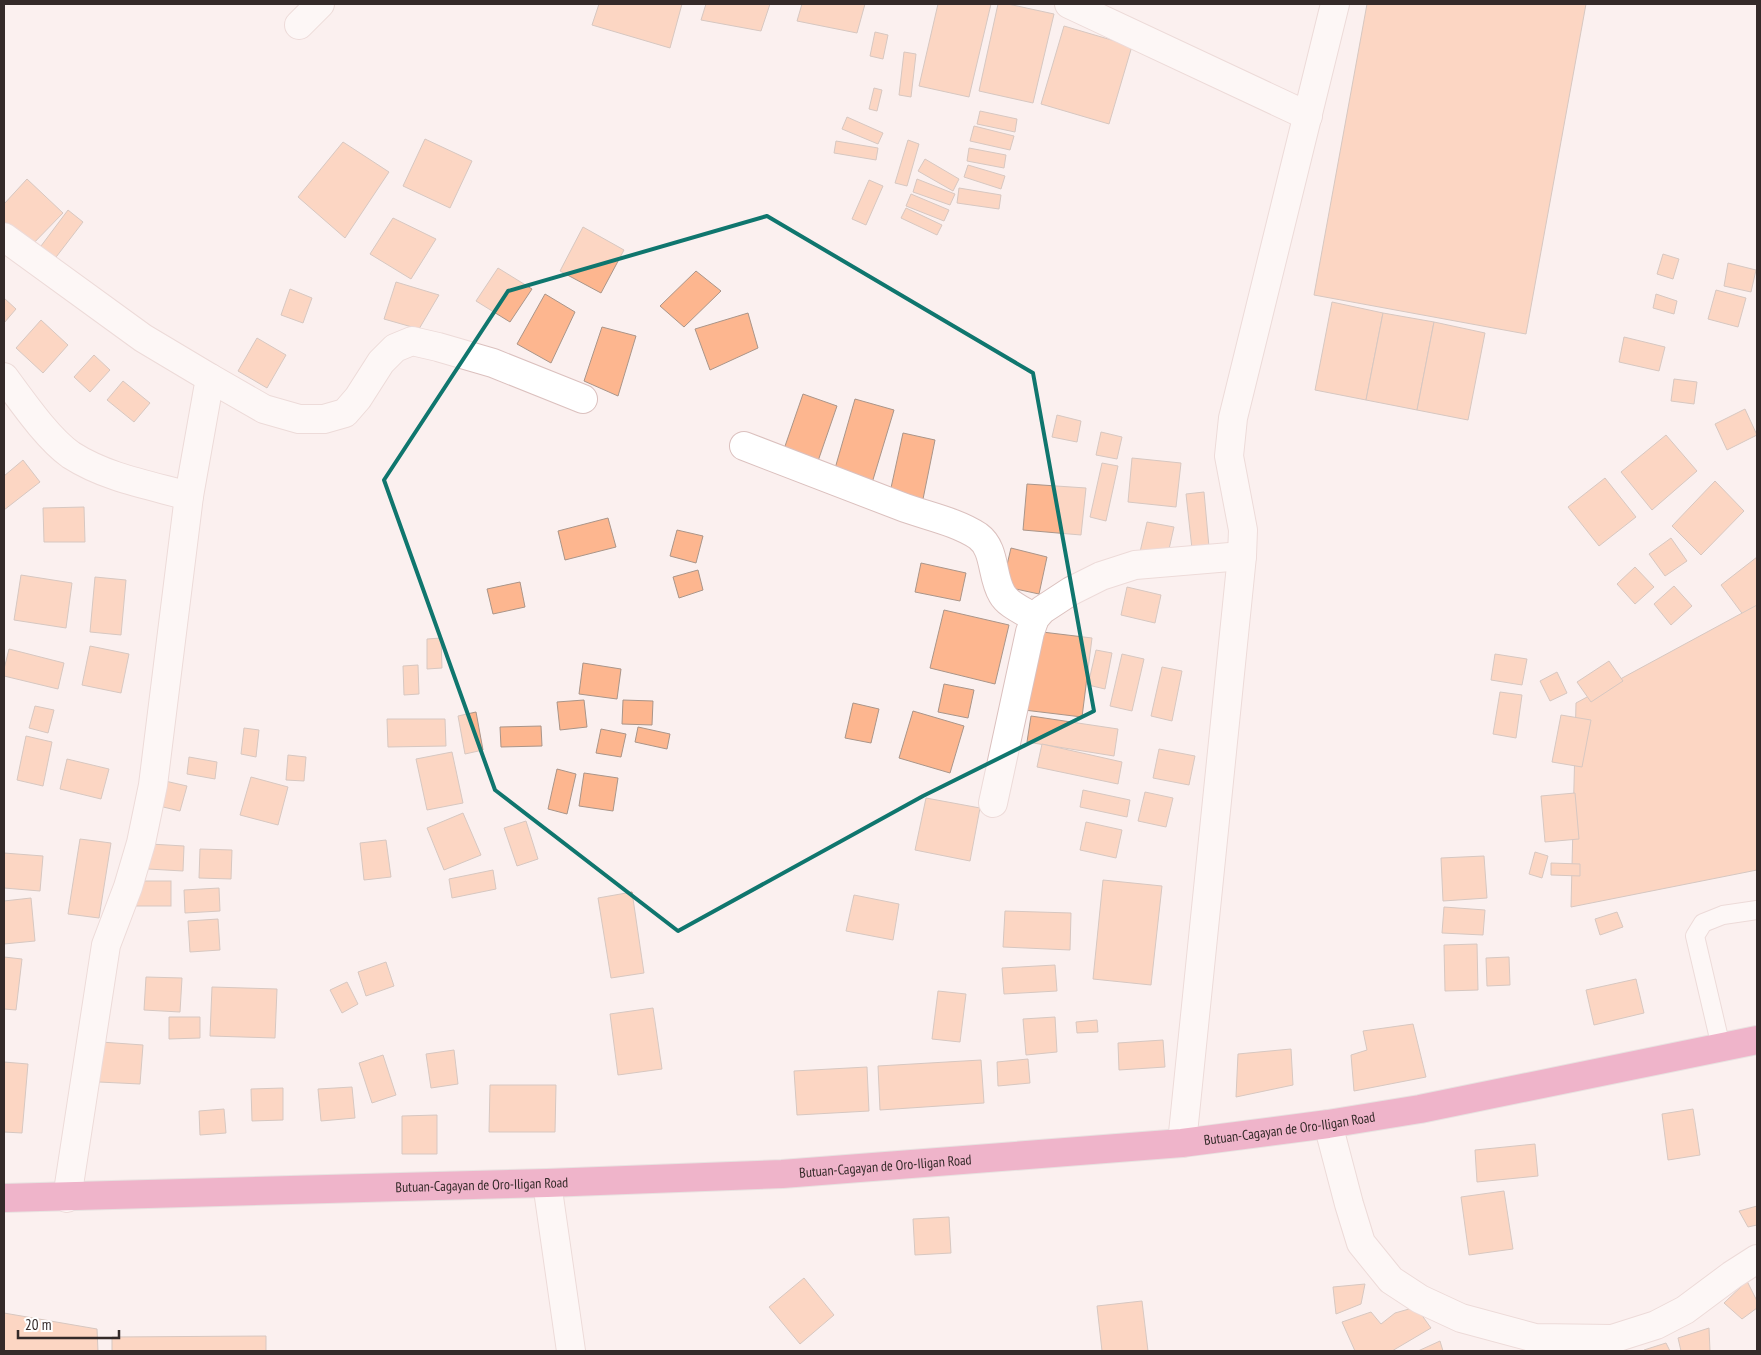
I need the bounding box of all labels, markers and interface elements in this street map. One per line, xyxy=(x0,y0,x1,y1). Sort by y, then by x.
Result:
street label: Butuan-Cagayan de Oro-Iligan Road xyxy=(1203,1107,1376,1149)
street label: Butuan-Cagayan de Oro-Iligan Road xyxy=(798,1150,972,1182)
street label: Butuan-Cagayan de Oro-Iligan Road xyxy=(395,1173,569,1196)
scale bar xyxy=(18,1308,119,1340)
text: 20 m xyxy=(25,1315,51,1334)

